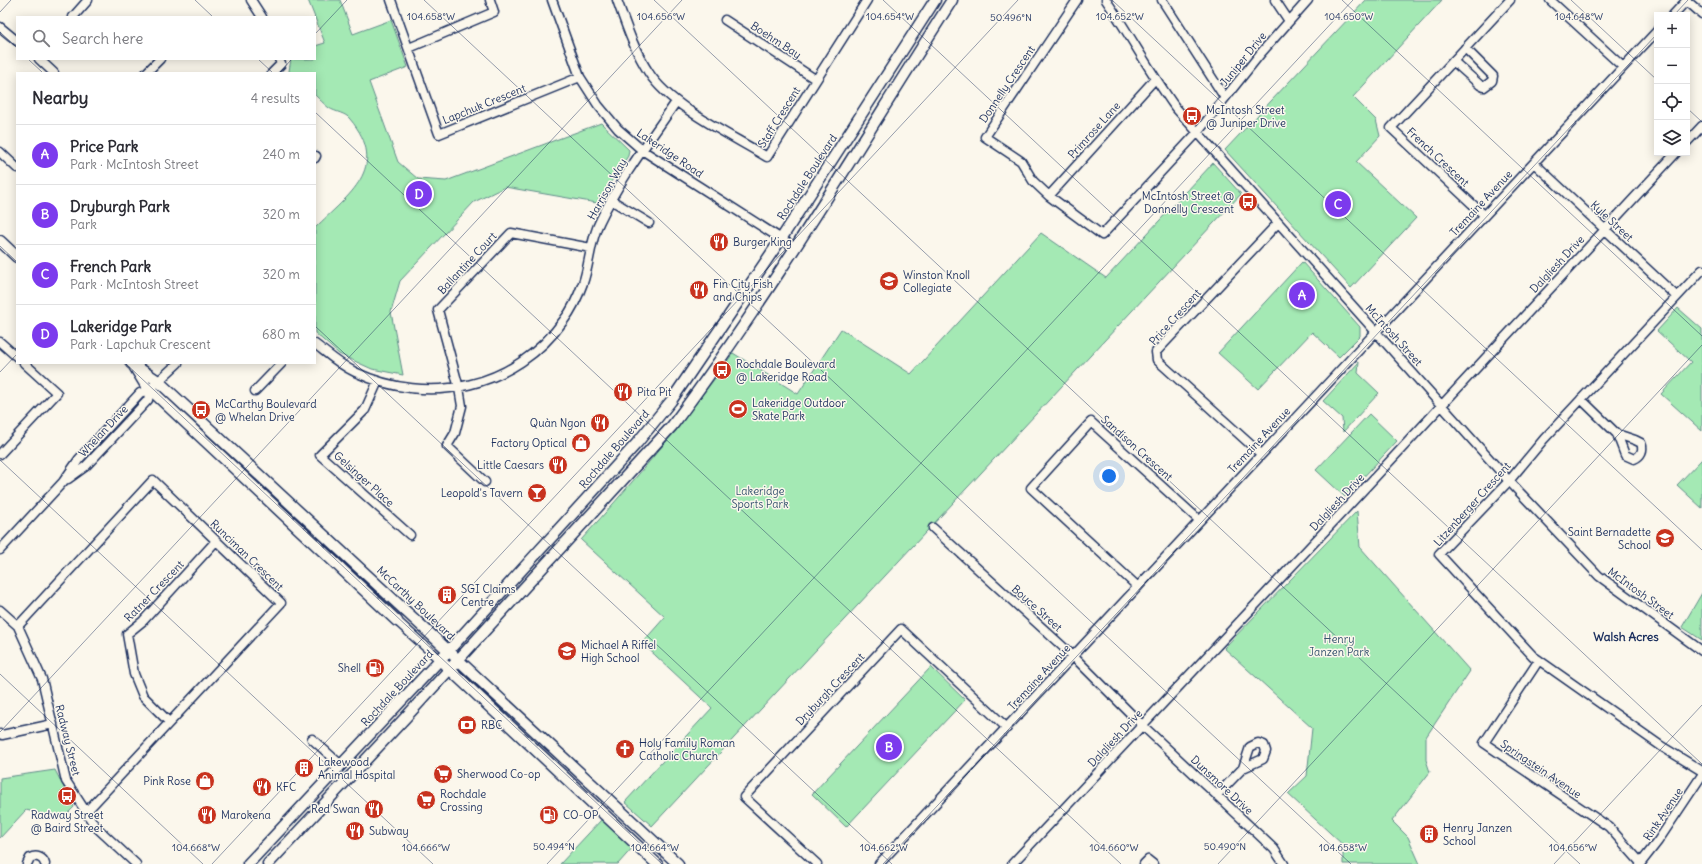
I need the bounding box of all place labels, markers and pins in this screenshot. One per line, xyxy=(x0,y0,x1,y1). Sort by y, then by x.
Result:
place label: McIntosh Street @ Juniper Drive xyxy=(1206,103,1286,130)
bus stop icon: McIntosh Street @ Juniper Drive xyxy=(1181,105,1203,127)
pin: D xyxy=(406,179,432,209)
place label: McIntosh Street @ Donnelly Crescent xyxy=(1142,189,1234,216)
pin: C xyxy=(1325,189,1351,219)
bus stop icon: McIntosh Street @ Donnelly Crescent xyxy=(1237,191,1259,213)
restaurant icon: Burger King xyxy=(708,231,730,253)
place label: Burger King xyxy=(733,235,792,249)
place label: Winston Knoll Collegiate xyxy=(903,268,970,295)
school or university icon: Winston Knoll Collegiate xyxy=(878,270,900,292)
place label: Fin City Fish and Chips xyxy=(713,277,773,304)
restaurant icon: Fin City Fish and Chips xyxy=(688,279,710,301)
pin: A xyxy=(1289,280,1315,310)
place label: Rochdale Boulevard @ Lakeridge Road xyxy=(736,357,836,384)
bus stop icon: Rochdale Boulevard @ Lakeridge Road xyxy=(711,359,733,381)
restaurant icon: Pita Pit xyxy=(612,381,634,403)
place label: Pita Pit xyxy=(637,385,672,399)
place label: Lakeridge Outdoor Skate Park xyxy=(752,396,846,423)
place label: McCarthy Boulevard @ Whelan Drive xyxy=(215,397,317,424)
sports icon: Lakeridge Outdoor Skate Park xyxy=(727,398,749,420)
bus stop icon: McCarthy Boulevard @ Whelan Drive xyxy=(190,399,212,421)
restaurant icon: Quàn Ngon xyxy=(589,412,611,434)
place label: Quàn Ngon xyxy=(530,416,586,430)
shop icon: Factory Optical xyxy=(570,432,592,454)
place label: Factory Optical xyxy=(491,436,567,450)
restaurant icon: Little Caesars xyxy=(547,454,569,476)
place label: Little Caesars xyxy=(477,458,544,472)
bar icon: Leopold's Tavern xyxy=(526,482,548,504)
place label: Leopold's Tavern xyxy=(441,486,523,500)
place label: Saint Bernadette School xyxy=(1568,525,1651,552)
school or university icon: Saint Bernadette School xyxy=(1654,527,1676,549)
place label: SGI Claims Centre xyxy=(461,582,516,609)
building icon: SGI Claims Centre xyxy=(436,584,458,606)
place label: Michael A Riffel High School xyxy=(581,638,656,665)
school or university icon: Michael A Riffel High School xyxy=(556,640,578,662)
fuel station icon: Shell xyxy=(364,657,386,679)
place label: Shell xyxy=(338,661,361,675)
bank icon: RBC xyxy=(456,714,478,736)
place label: RBC xyxy=(481,718,502,732)
pin: B xyxy=(876,732,902,762)
place label: Holy Family Roman Catholic Church xyxy=(639,736,735,763)
church icon: Holy Family Roman Catholic Church xyxy=(614,738,636,760)
place label: Lakewood Animal Hospital xyxy=(318,755,395,782)
building icon: Lakewood Animal Hospital xyxy=(293,757,315,779)
supermarket icon: Sherwood Co-op xyxy=(432,763,454,785)
place label: Sherwood Co-op xyxy=(457,767,540,781)
shop icon: Pink Rose xyxy=(194,770,216,792)
place label: Pink Rose xyxy=(143,774,191,788)
restaurant icon: KFC xyxy=(251,776,273,798)
place label: KFC xyxy=(276,780,296,794)
bus stop icon: Radway Street @ Baird Street xyxy=(56,785,78,807)
place label: Rochdale Crossing xyxy=(440,787,486,814)
supermarket icon: Rochdale Crossing xyxy=(415,789,437,811)
restaurant icon: Red Swan xyxy=(363,798,385,820)
place label: Red Swan xyxy=(311,802,360,816)
restaurant icon: Marokena xyxy=(196,804,218,826)
fuel station icon: CO-OP xyxy=(538,804,560,826)
place label: Radway Street @ Baird Street xyxy=(31,808,104,835)
place label: Marokena xyxy=(221,808,271,822)
place label: CO-OP xyxy=(563,808,599,822)
restaurant icon: Subway xyxy=(344,820,366,842)
place label: Henry Janzen School xyxy=(1443,821,1512,848)
building icon: Henry Janzen School xyxy=(1418,823,1440,845)
place label: Subway xyxy=(369,824,409,838)

